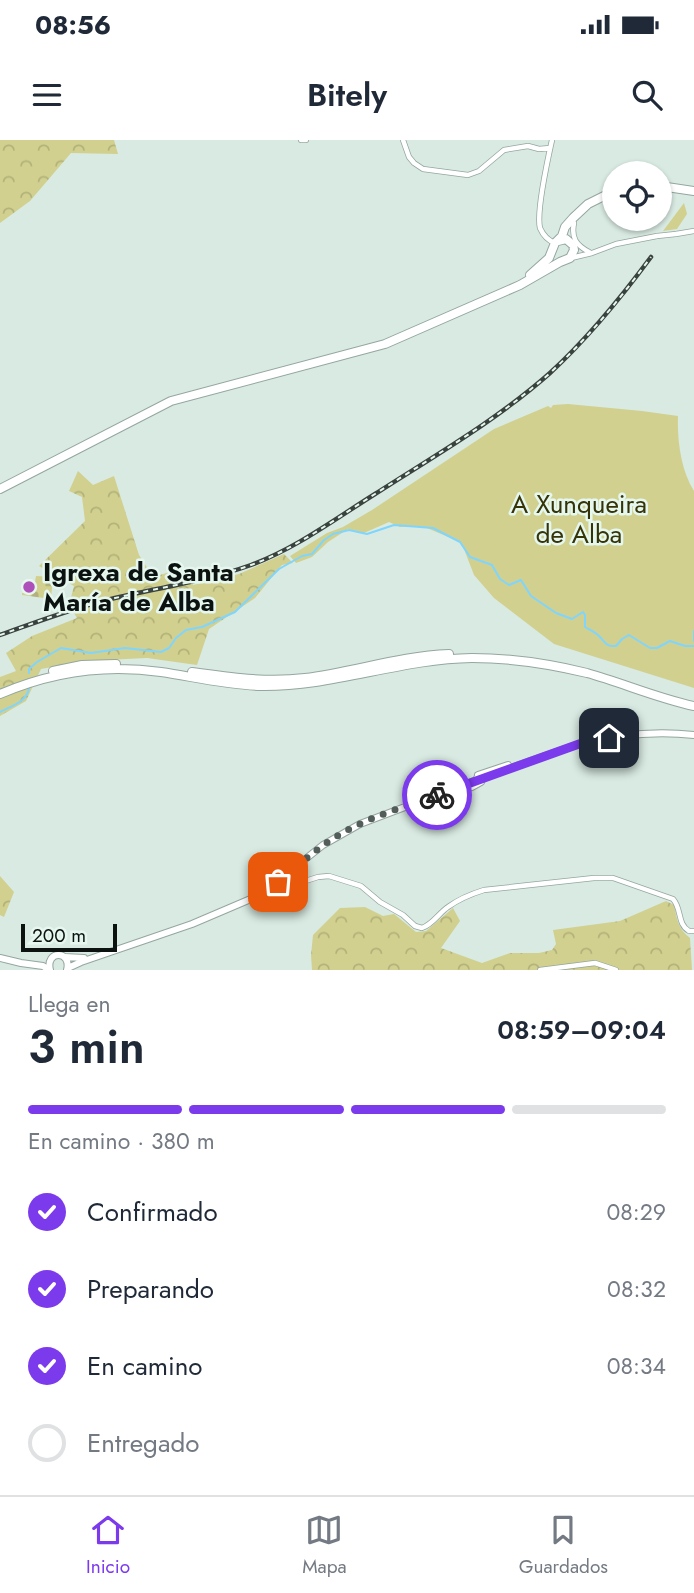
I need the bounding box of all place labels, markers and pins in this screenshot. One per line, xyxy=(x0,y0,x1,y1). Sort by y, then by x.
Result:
place label: Igrexa de Santa María de Alba xyxy=(43,553,234,621)
marker: Igrexa de Santa María de Alba xyxy=(21,579,37,595)
pin xyxy=(579,708,639,768)
pin xyxy=(248,852,308,912)

